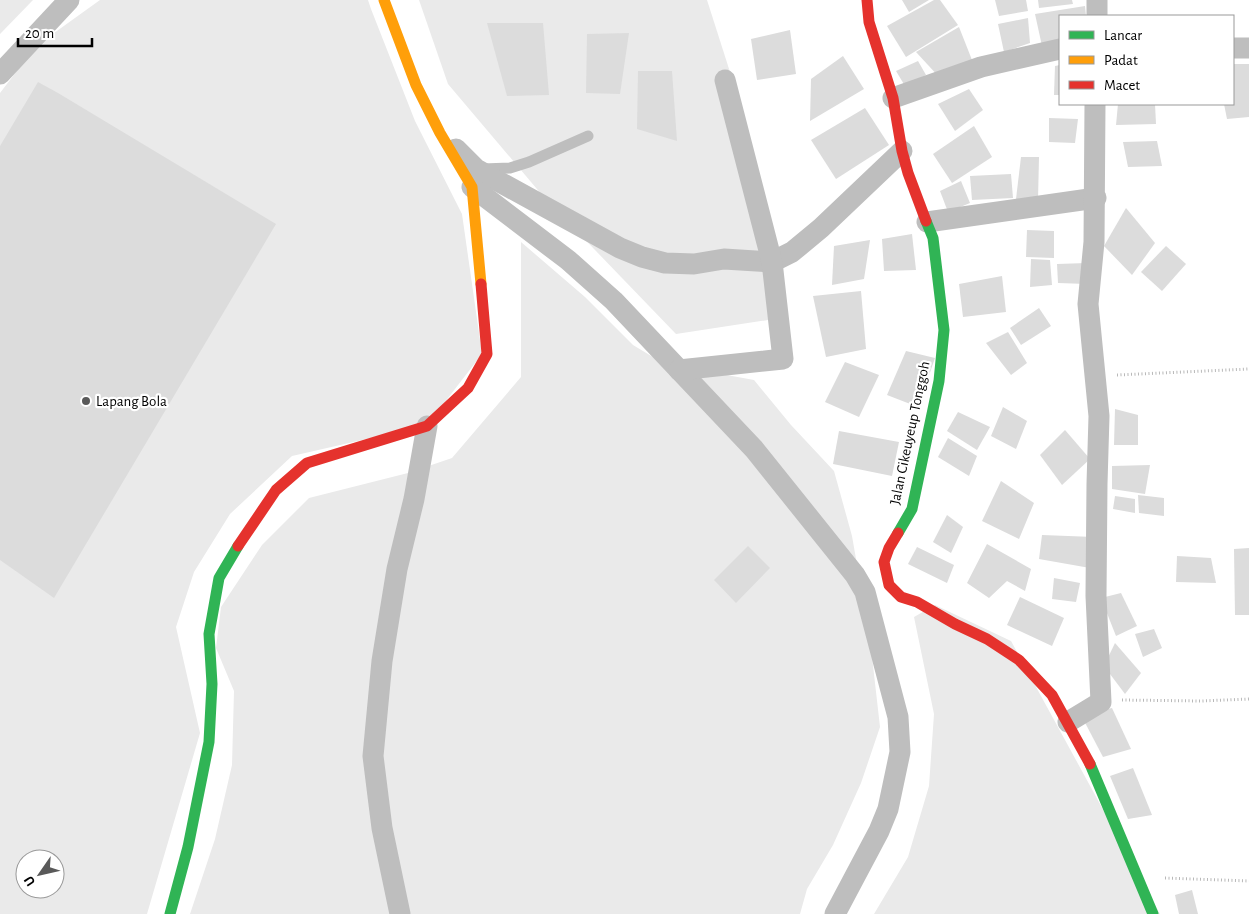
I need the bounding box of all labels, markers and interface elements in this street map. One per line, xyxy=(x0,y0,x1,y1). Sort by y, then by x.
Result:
scale bar xyxy=(18,15,91,47)
legend xyxy=(1059,15,1234,105)
text: 20 m xyxy=(25,26,54,41)
text: Lancar xyxy=(1104,28,1142,43)
text: Padat xyxy=(1104,53,1138,68)
text: Macet xyxy=(1104,78,1140,93)
street label: Jalan Cikeuyeup Tonggoh xyxy=(887,360,933,506)
place label: Lapang Bola xyxy=(96,394,167,409)
marker: Lapang Bola xyxy=(80,395,92,407)
north arrow xyxy=(15,849,65,899)
text: U xyxy=(22,873,38,888)

